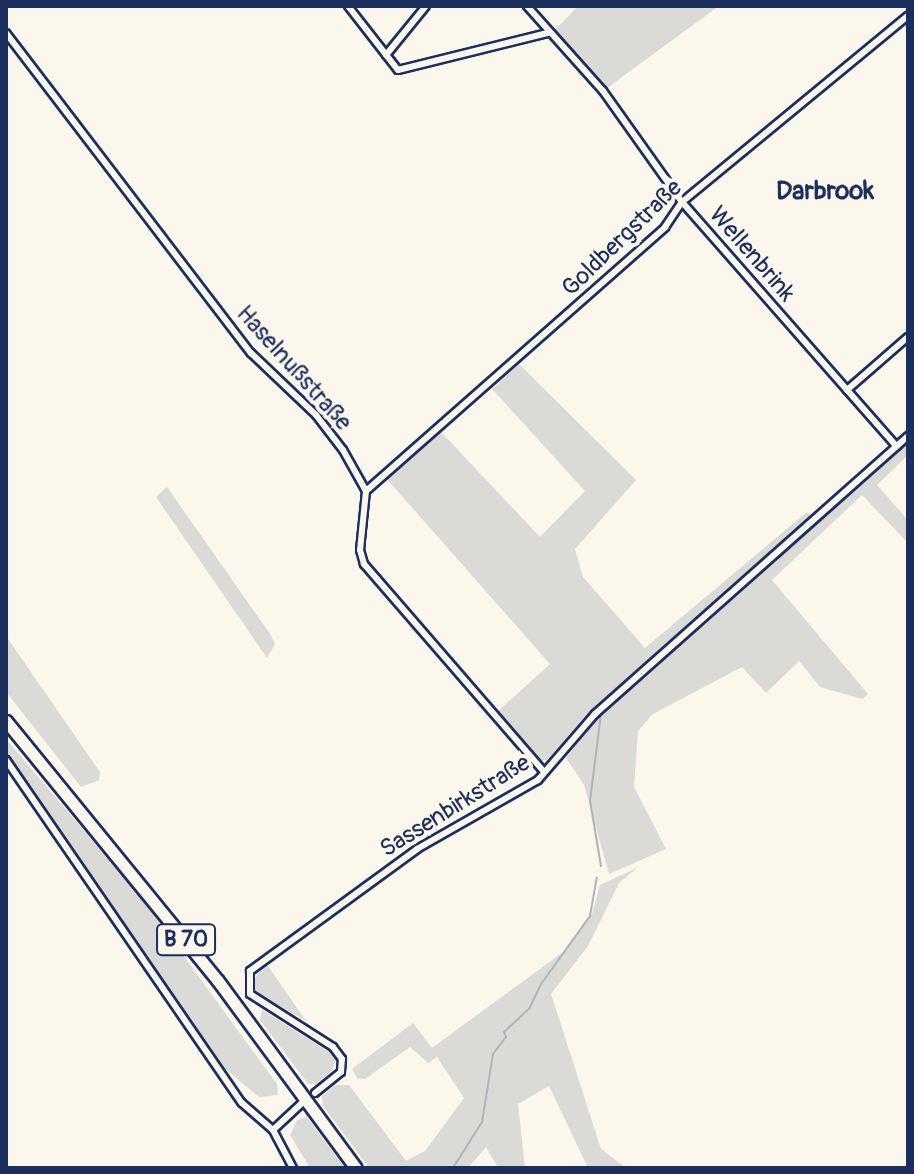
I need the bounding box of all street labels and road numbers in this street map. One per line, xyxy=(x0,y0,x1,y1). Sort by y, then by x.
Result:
street label: Goldbergstraße xyxy=(556,174,688,302)
street label: Wellenbrink xyxy=(703,201,801,307)
street label: Haselnußstraße xyxy=(230,300,358,436)
street label: Sassenbirkstraße xyxy=(375,748,535,864)
road number: B 70 xyxy=(156,922,216,958)

